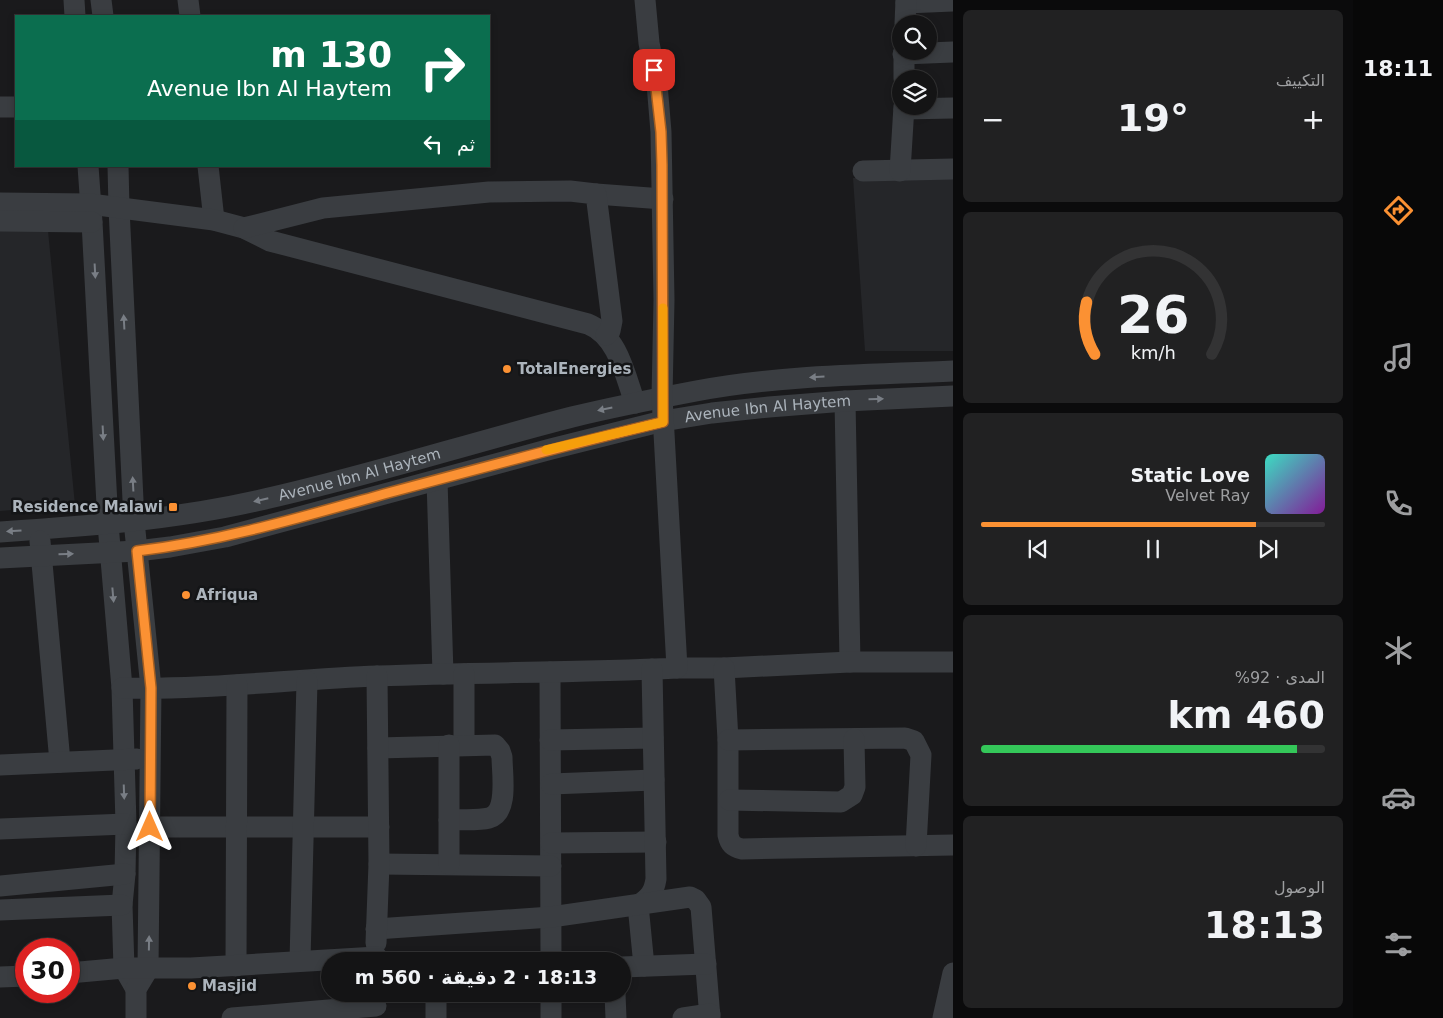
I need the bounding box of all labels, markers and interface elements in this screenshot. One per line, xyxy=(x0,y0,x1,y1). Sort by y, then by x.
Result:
map controls xyxy=(892,15,937,115)
button: search xyxy=(892,15,937,60)
text: 130 m xyxy=(270,35,392,75)
icon: right xyxy=(410,35,475,100)
pin xyxy=(633,49,675,91)
icon: arrive xyxy=(640,56,668,84)
text: 18:11 xyxy=(1363,56,1433,81)
button: layers xyxy=(892,70,937,115)
text: التكييف xyxy=(1276,71,1325,90)
text: Avenue Ibn Al Haytem xyxy=(147,76,392,101)
text: 19° xyxy=(1117,96,1189,140)
text: − xyxy=(981,103,1004,136)
text: + xyxy=(1302,103,1325,136)
icon: left xyxy=(419,130,447,158)
text: ثم xyxy=(457,133,475,155)
icon: directions xyxy=(1381,193,1416,228)
one-way arrow xyxy=(91,263,99,279)
text: 26 xyxy=(1117,285,1189,345)
one-way arrow xyxy=(120,314,128,330)
icon: music xyxy=(1381,340,1416,375)
text: km/h xyxy=(1130,342,1176,363)
place label: TotalEnergies xyxy=(517,360,632,378)
marker: TotalEnergies xyxy=(501,363,513,375)
one-way arrow xyxy=(809,373,825,381)
street label: Avenue Ibn Al Haytem xyxy=(683,392,852,426)
one-way arrow xyxy=(868,395,884,403)
one-way arrow xyxy=(597,405,612,413)
one-way arrow xyxy=(100,425,108,441)
street label: Avenue Ibn Al Haytem xyxy=(277,444,443,505)
text: Static Love xyxy=(1131,464,1250,486)
one-way arrow xyxy=(128,476,136,492)
text: Velvet Ray xyxy=(1165,486,1250,505)
icon: phone xyxy=(1381,486,1416,521)
one-way arrow xyxy=(254,496,269,504)
place label: Residence Malawi xyxy=(12,498,163,516)
marker: Residence Malawi xyxy=(167,501,179,513)
one-way arrow xyxy=(5,528,21,536)
icon: previous xyxy=(1024,535,1052,563)
icon: pause xyxy=(1139,535,1167,563)
icon: next xyxy=(1254,535,1282,563)
one-way arrow xyxy=(58,550,74,558)
place label: Afriqua xyxy=(196,586,258,604)
one-way arrow xyxy=(110,588,118,604)
marker: Afriqua xyxy=(180,589,192,601)
icon: climate xyxy=(1381,633,1416,668)
text: المدى · 92% xyxy=(1235,668,1325,687)
text: 460 km xyxy=(1168,693,1325,737)
icon: car xyxy=(1381,780,1416,815)
one-way arrow xyxy=(121,785,129,801)
position arrow xyxy=(123,800,175,852)
text: الوصول xyxy=(1274,878,1325,897)
text: 18:13 xyxy=(1204,903,1325,947)
icon: filters xyxy=(1381,927,1416,962)
one-way arrow xyxy=(145,935,153,951)
speed limit sign: 30 xyxy=(15,938,80,1003)
text: 18:13 · 2 دقيقة · 560 m xyxy=(355,966,597,988)
place label: Masjid xyxy=(202,977,257,995)
marker: Masjid xyxy=(186,980,198,992)

